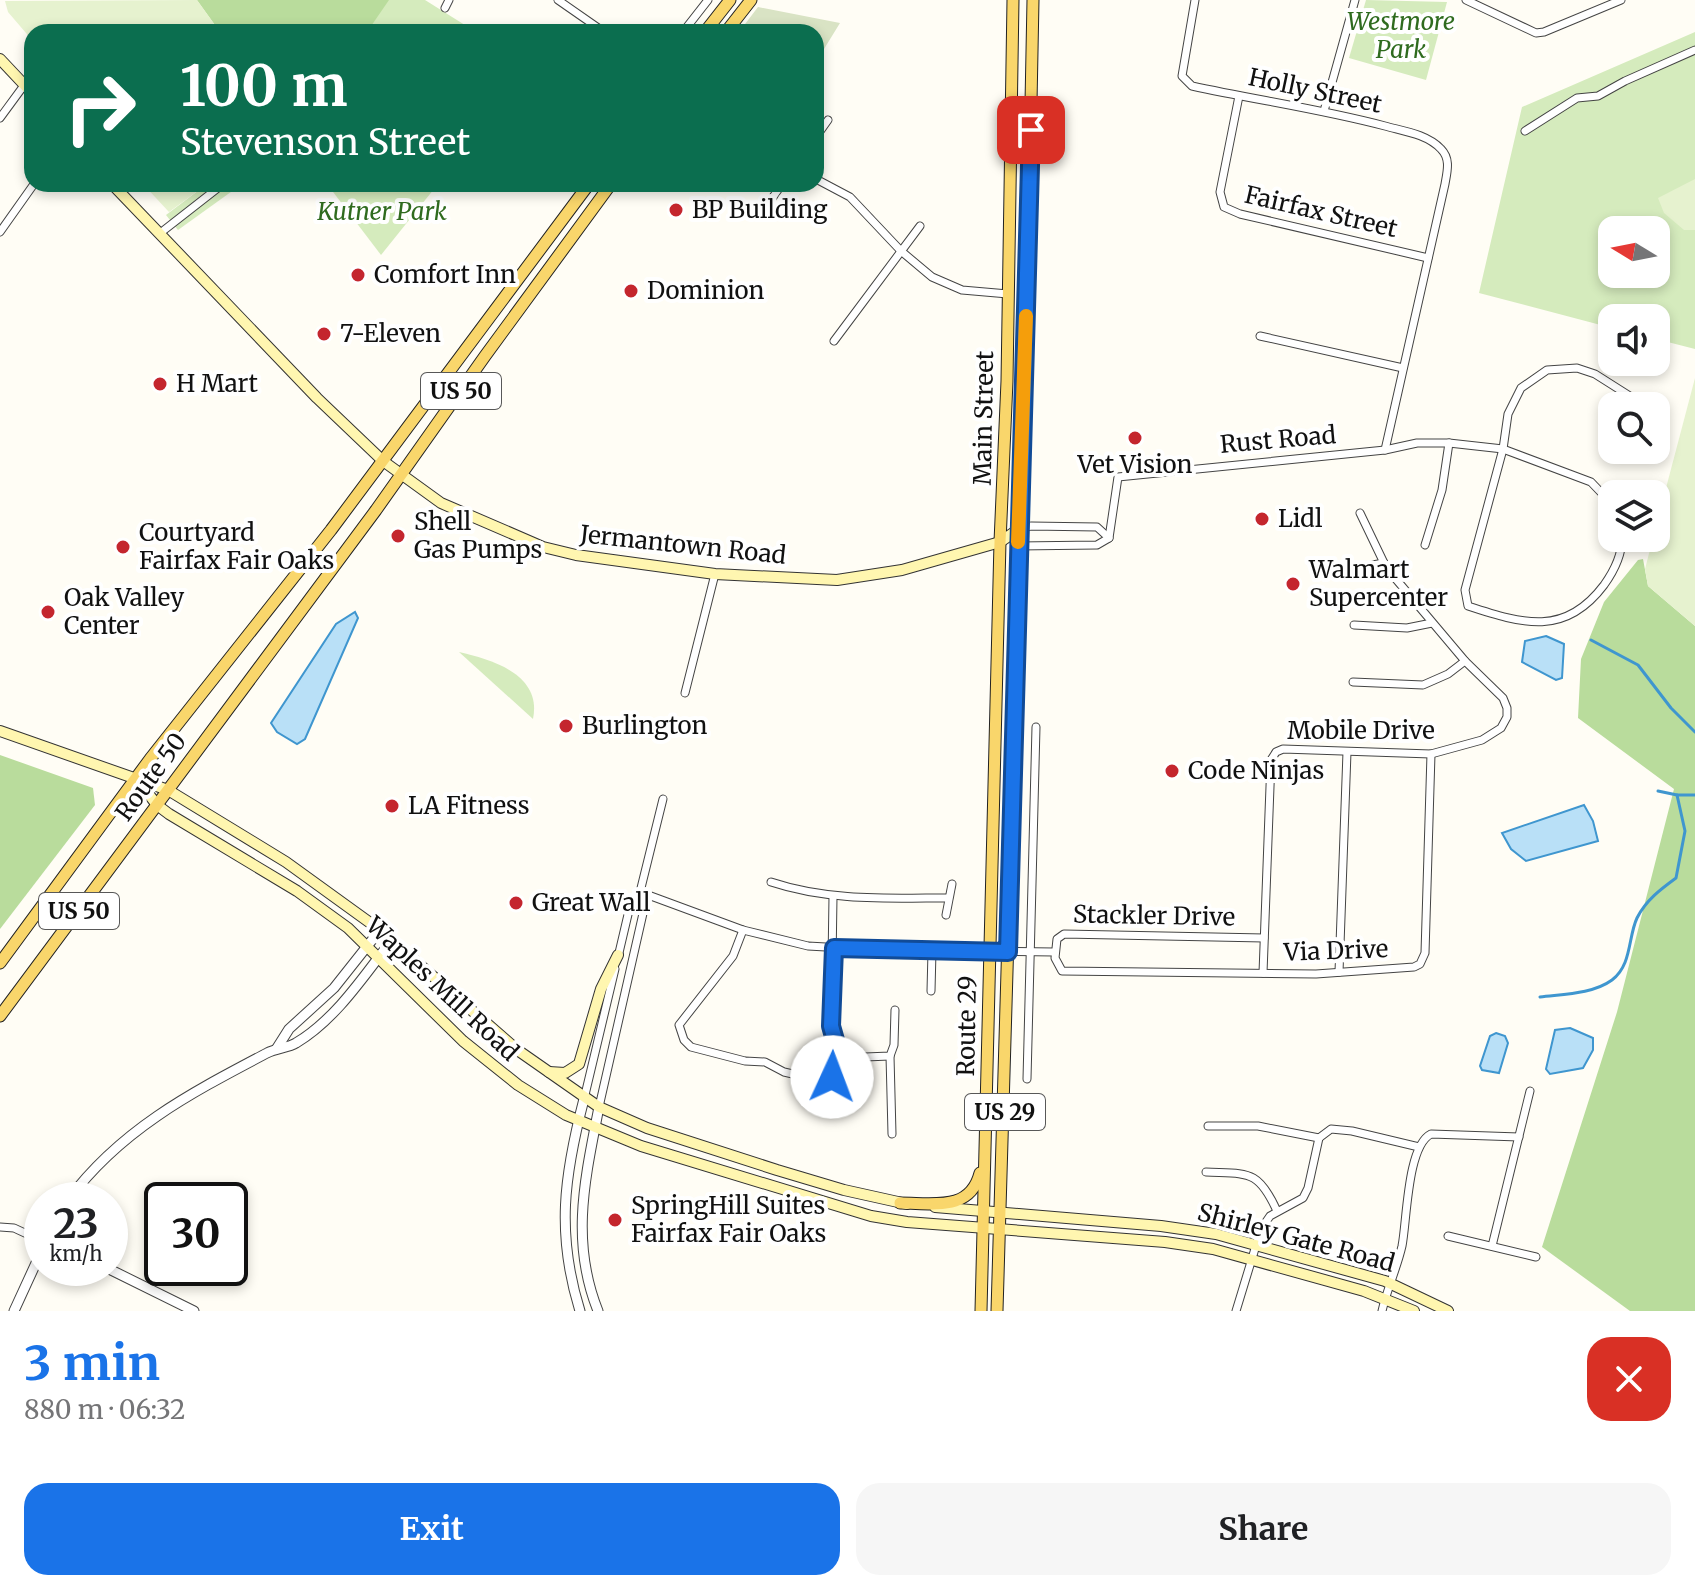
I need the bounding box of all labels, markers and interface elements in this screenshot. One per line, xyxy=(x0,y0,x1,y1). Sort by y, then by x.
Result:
park label: Westmore Park xyxy=(1347,6,1455,65)
text: 100 m xyxy=(180,51,348,121)
icon: right xyxy=(48,56,152,160)
street label: Holly Street xyxy=(1246,61,1385,120)
pin xyxy=(997,96,1065,164)
icon: arrive xyxy=(1009,108,1053,152)
text: Stevenson Street xyxy=(180,120,470,165)
street label: Fairfax Street xyxy=(1242,179,1401,244)
place label: BP Building xyxy=(692,194,828,225)
park label: Kutner Park xyxy=(316,196,447,227)
marker: BP Building xyxy=(667,201,685,219)
north arrow xyxy=(1598,216,1670,288)
map controls xyxy=(1598,216,1670,552)
place label: Comfort Inn xyxy=(374,259,516,290)
marker: Comfort Inn xyxy=(349,266,367,284)
place label: Dominion xyxy=(647,275,765,306)
marker: Dominion xyxy=(622,282,640,300)
button: sound xyxy=(1598,304,1670,376)
place label: 7-Eleven xyxy=(340,318,441,349)
marker: 7-Eleven xyxy=(315,325,333,343)
street label: Main Street xyxy=(967,350,1000,486)
place label: H Mart xyxy=(176,368,258,399)
road number: US 50 xyxy=(421,373,501,409)
marker: H Mart xyxy=(151,375,169,393)
button: search xyxy=(1598,392,1670,464)
street label: Rust Road xyxy=(1219,419,1337,460)
marker: Vet Vision xyxy=(1126,429,1144,447)
place label: Vet Vision xyxy=(1077,449,1193,480)
button: layers xyxy=(1598,480,1670,552)
place label: Lidl xyxy=(1278,503,1322,534)
place label: Shell Gas Pumps xyxy=(414,506,542,565)
marker: Lidl xyxy=(1253,510,1271,528)
place label: Courtyard Fairfax Fair Oaks xyxy=(139,517,334,576)
street label: Jermantown Road xyxy=(577,518,788,571)
marker: Shell Gas Pumps xyxy=(389,527,407,545)
marker: Courtyard Fairfax Fair Oaks xyxy=(114,538,132,556)
place label: Walmart Supercenter xyxy=(1308,554,1448,613)
marker: Walmart Supercenter xyxy=(1284,575,1302,593)
place label: Oak Valley Center xyxy=(64,582,184,641)
marker: Oak Valley Center xyxy=(39,603,57,621)
place label: Burlington xyxy=(582,710,708,741)
street label: Mobile Drive xyxy=(1287,715,1435,746)
marker: Burlington xyxy=(557,717,575,735)
street label: Route 50 xyxy=(108,727,193,827)
place label: Code Ninjas xyxy=(1188,755,1324,786)
marker: Code Ninjas xyxy=(1163,762,1181,780)
place label: LA Fitness xyxy=(408,790,530,821)
marker: LA Fitness xyxy=(383,797,401,815)
place label: Great Wall xyxy=(532,887,650,918)
road number: US 50 xyxy=(39,893,119,929)
marker: Great Wall xyxy=(507,894,525,912)
street label: Stackler Drive xyxy=(1073,899,1235,932)
street label: Waples Mill Road xyxy=(359,909,525,1067)
street label: Via Drive xyxy=(1282,933,1389,968)
street label: Route 29 xyxy=(950,975,983,1077)
position arrow xyxy=(790,1035,874,1119)
road number: US 29 xyxy=(965,1094,1045,1130)
speed limit sign: 30 xyxy=(144,1182,248,1286)
place label: SpringHill Suites Fairfax Fair Oaks xyxy=(631,1190,826,1249)
street label: Shirley Gate Road xyxy=(1194,1196,1398,1279)
text: 23 xyxy=(53,1199,99,1249)
marker: SpringHill Suites Fairfax Fair Oaks xyxy=(606,1211,624,1229)
text: km/h xyxy=(50,1241,102,1266)
text: 3 min xyxy=(24,1333,160,1393)
button: close xyxy=(1587,1337,1671,1421)
text: 880 m · 06:32 xyxy=(24,1393,186,1426)
button: Exit xyxy=(24,1483,840,1575)
button: Share xyxy=(856,1483,1671,1575)

